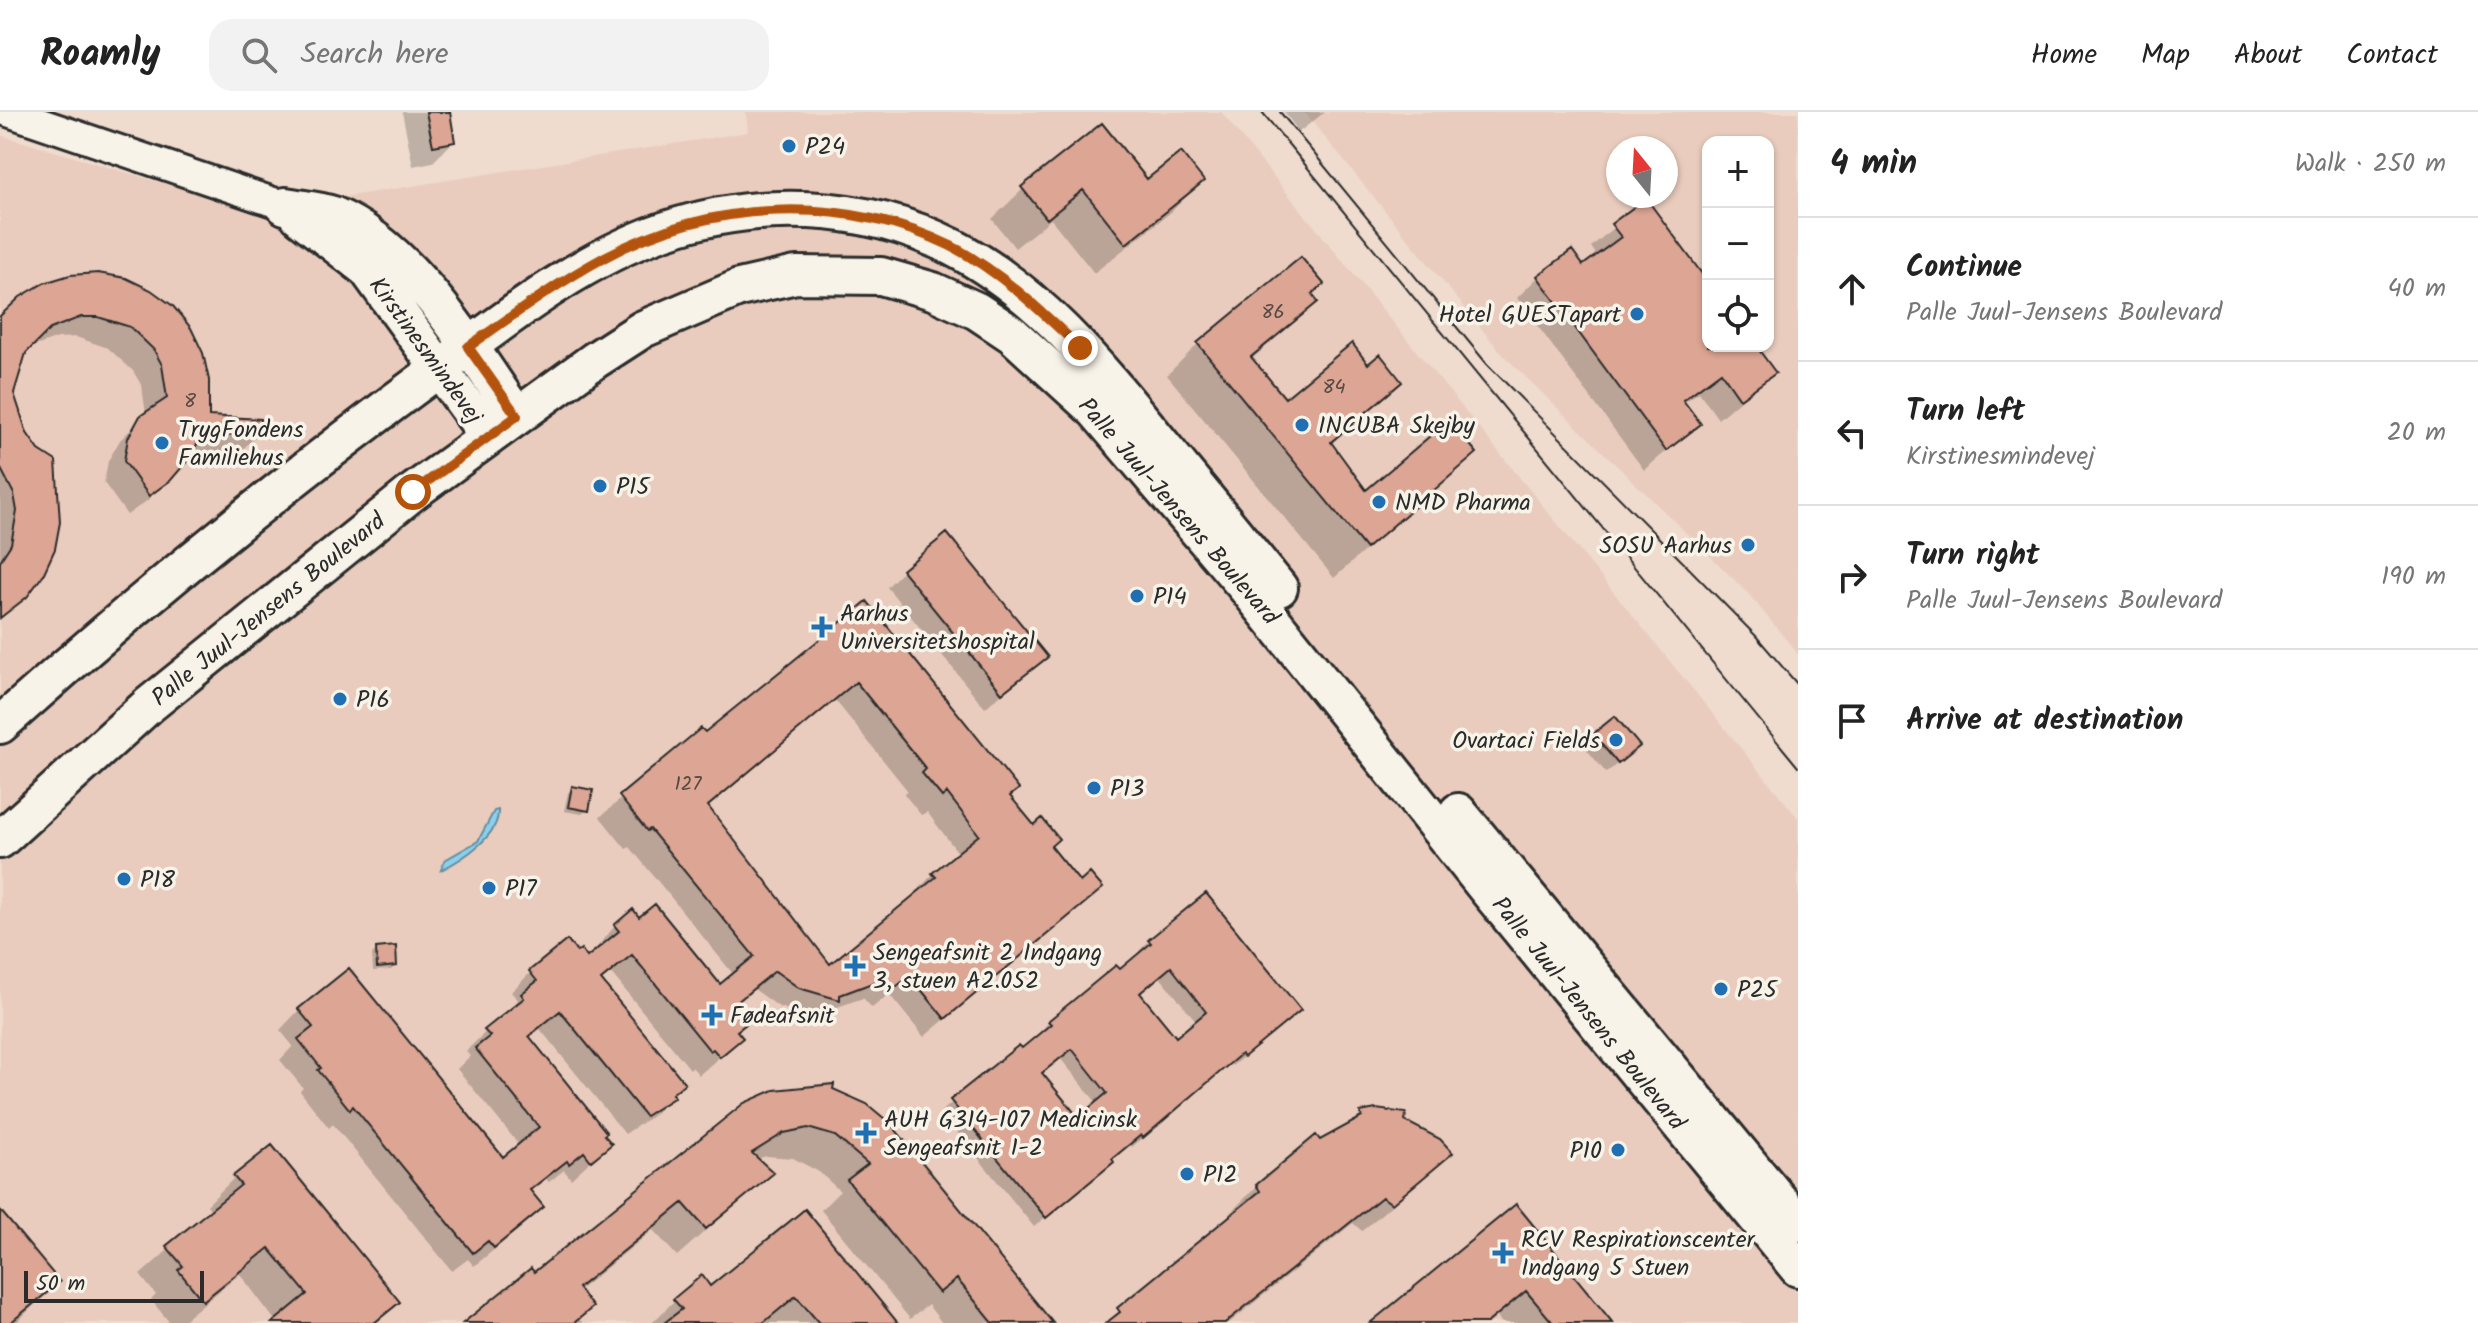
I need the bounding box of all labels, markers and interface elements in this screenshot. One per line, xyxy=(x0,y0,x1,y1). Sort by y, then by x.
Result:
search box xyxy=(209,19,769,91)
text: Roamly xyxy=(40,25,161,85)
text: Search here xyxy=(301,31,448,79)
icon: search xyxy=(237,33,281,77)
text: Home xyxy=(2031,33,2097,78)
text: Map xyxy=(2141,33,2190,78)
text: About xyxy=(2234,33,2302,78)
text: Contact xyxy=(2346,33,2438,78)
place label: P24 xyxy=(805,128,845,167)
north arrow xyxy=(1606,136,1678,208)
map controls xyxy=(1702,136,1774,352)
button: + xyxy=(1702,136,1774,208)
marker: P24 xyxy=(780,137,798,155)
text: 4 min xyxy=(1830,137,1917,191)
text: Walk · 250 m xyxy=(2295,143,2446,185)
button: − xyxy=(1702,208,1774,280)
text: Continue xyxy=(1906,244,2022,292)
icon: ahead xyxy=(1830,267,1874,311)
text: 40 m xyxy=(2388,268,2446,310)
street label: Kirstinesmindevej xyxy=(358,269,492,434)
button: locate xyxy=(1702,280,1774,352)
text: Palle Juul-Jensens Boulevard xyxy=(1906,292,2222,334)
place label: Hotel GUESTapart xyxy=(1439,296,1622,335)
house number: 86 xyxy=(1261,297,1285,329)
marker: Hotel GUESTapart xyxy=(1628,305,1646,323)
route end xyxy=(1062,330,1098,366)
house number: 84 xyxy=(1322,372,1346,404)
house number: 8 xyxy=(184,386,197,418)
text: Turn left xyxy=(1906,388,2025,436)
street label: Palle Juul-Jensens Boulevard xyxy=(1067,389,1289,636)
place label: INCUBA Skejby xyxy=(1318,407,1475,446)
place label: TrygFondens Familiehus xyxy=(178,411,303,478)
icon: left xyxy=(1830,411,1874,455)
text: 20 m xyxy=(2387,412,2446,454)
marker: INCUBA Skejby xyxy=(1293,416,1311,434)
marker: TrygFondens Familiehus xyxy=(153,434,171,452)
text: Kirstinesmindevej xyxy=(1906,436,2095,478)
place label: P15 xyxy=(616,468,652,507)
route start xyxy=(395,474,431,510)
marker: P15 xyxy=(591,477,609,495)
place label: NMD Pharma xyxy=(1395,484,1531,523)
marker: NMD Pharma xyxy=(1370,493,1388,511)
street label: Palle Juul-Jensens Boulevard xyxy=(143,503,395,717)
place label: SOSU Aarhus xyxy=(1599,527,1732,566)
text: Turn right xyxy=(1906,532,2039,580)
marker: SOSU Aarhus xyxy=(1739,536,1757,554)
icon: right xyxy=(1830,555,1874,599)
text: 190 m xyxy=(2381,556,2446,598)
place label: P14 xyxy=(1153,578,1187,617)
text: Palle Juul-Jensens Boulevard xyxy=(1906,580,2222,622)
marker: P14 xyxy=(1128,587,1146,605)
place label: Aarhus Universitetshospital xyxy=(840,595,1035,662)
marker: Aarhus Universitetshospital xyxy=(811,616,833,638)
place label: P16 xyxy=(356,681,390,720)
marker: P16 xyxy=(331,690,349,708)
text: Arrive at destination xyxy=(1906,697,2183,745)
icon: arrive xyxy=(1830,699,1874,743)
place label: Ovartaci Fields xyxy=(1452,722,1600,761)
marker: Ovartaci Fields xyxy=(1607,731,1625,749)
house number: 127 xyxy=(674,769,702,801)
place label: P13 xyxy=(1110,770,1144,809)
marker: P13 xyxy=(1085,779,1103,797)
place label: P18 xyxy=(140,861,176,900)
marker: P18 xyxy=(115,870,133,888)
place label: P17 xyxy=(505,870,538,909)
marker: P17 xyxy=(480,879,498,897)
street label: Palle Juul-Jensens Boulevard xyxy=(1481,888,1695,1140)
place label: Sengeafsnit 2 Indgang 3, stuen A2.052 xyxy=(873,934,1102,1001)
marker: Sengeafsnit 2 Indgang 3, stuen A2.052 xyxy=(844,955,866,977)
place label: P25 xyxy=(1737,971,1779,1010)
marker: P25 xyxy=(1712,980,1730,998)
place label: Fødeafsnit xyxy=(730,997,835,1036)
marker: Fødeafsnit xyxy=(701,1004,723,1026)
place label: AUH G314-107 Medicinsk Sengeafsnit 1-2 xyxy=(884,1101,1138,1168)
marker: AUH G314-107 Medicinsk Sengeafsnit 1-2 xyxy=(855,1122,877,1144)
place label: P10 xyxy=(1569,1132,1602,1171)
marker: P10 xyxy=(1609,1141,1627,1159)
place label: P12 xyxy=(1203,1156,1238,1195)
marker: P12 xyxy=(1178,1165,1196,1183)
place label: RCV Respirationscenter Indgang 5 Stuen xyxy=(1521,1221,1756,1288)
marker: RCV Respirationscenter Indgang 5 Stuen xyxy=(1492,1242,1514,1264)
scale bar xyxy=(24,1267,204,1303)
text: 50 m xyxy=(36,1267,85,1302)

